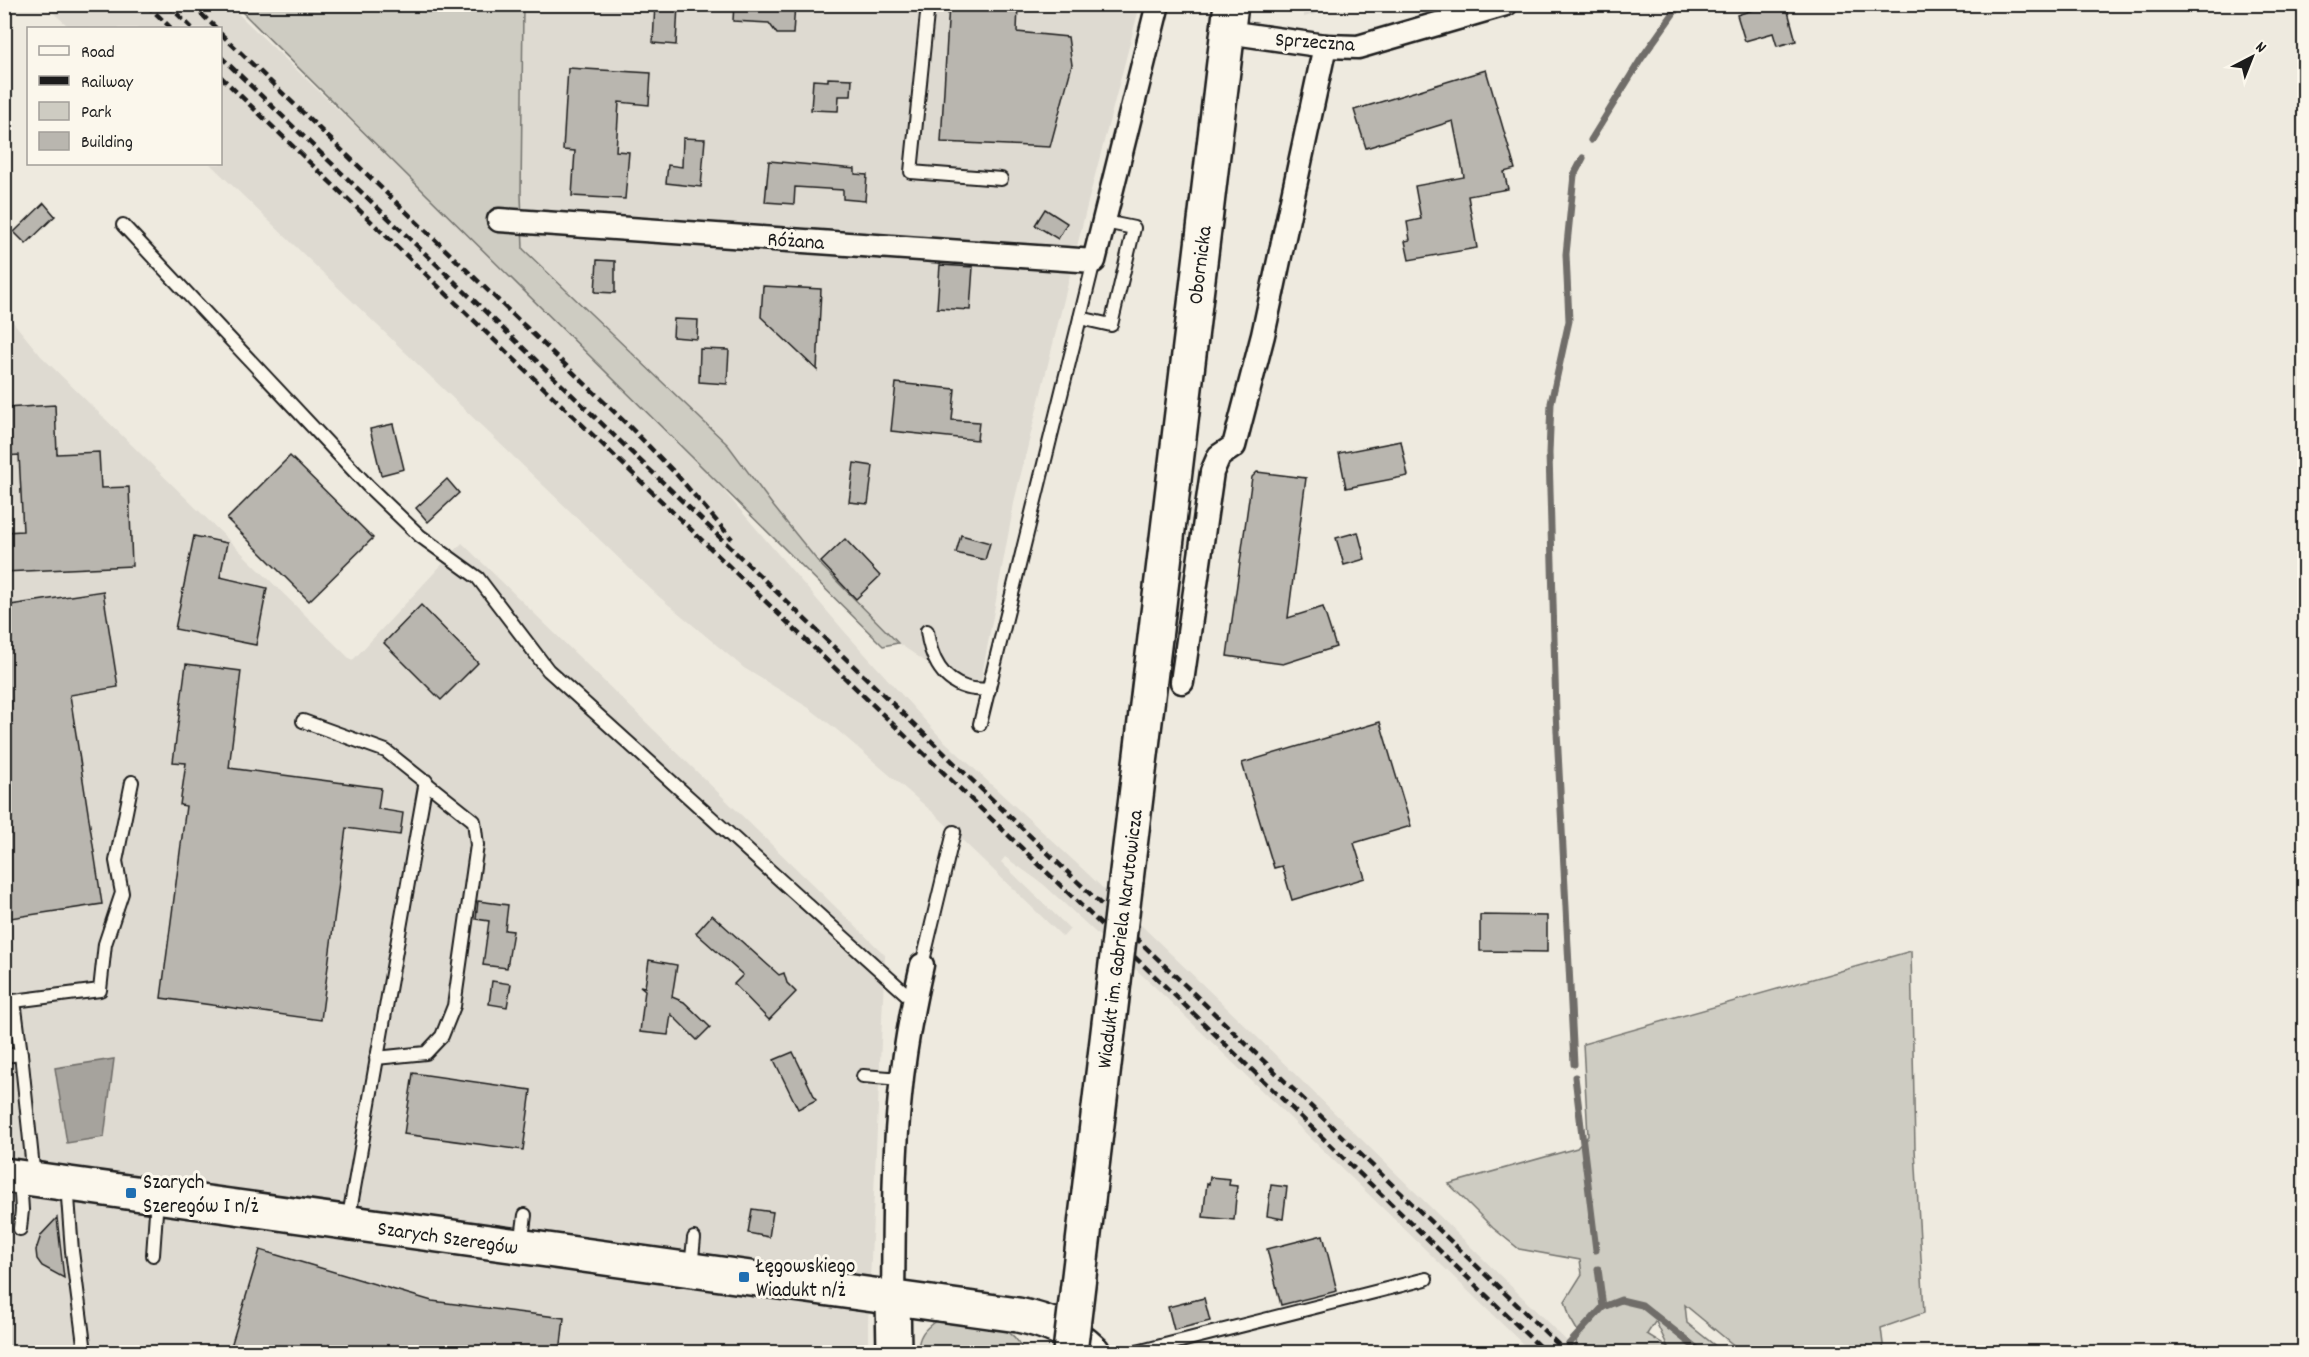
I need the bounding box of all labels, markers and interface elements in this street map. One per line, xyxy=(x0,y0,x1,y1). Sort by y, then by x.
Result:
street label: Sprzeczna xyxy=(1274,26,1357,62)
legend xyxy=(27,27,222,165)
north arrow xyxy=(2222,27,2282,87)
text: N xyxy=(2250,37,2271,59)
text: Road xyxy=(81,41,115,66)
text: Railway xyxy=(81,71,134,96)
text: Park xyxy=(81,101,112,126)
text: Building xyxy=(81,131,133,156)
street label: Obornicka xyxy=(1182,223,1222,306)
street label: Różana xyxy=(766,226,826,260)
street label: Wiadukt im. Gabriela Narutowicza xyxy=(1091,807,1153,1070)
place label: Szarych Szeregów I n/ż xyxy=(143,1169,258,1223)
marker: Szarych Szeregów I n/ż xyxy=(124,1186,138,1200)
street label: Szarych Szeregów xyxy=(375,1215,520,1265)
place label: Łęgowskiego Wiadukt n/ż xyxy=(755,1253,855,1307)
marker: Łęgowskiego Wiadukt n/ż xyxy=(737,1270,751,1284)

